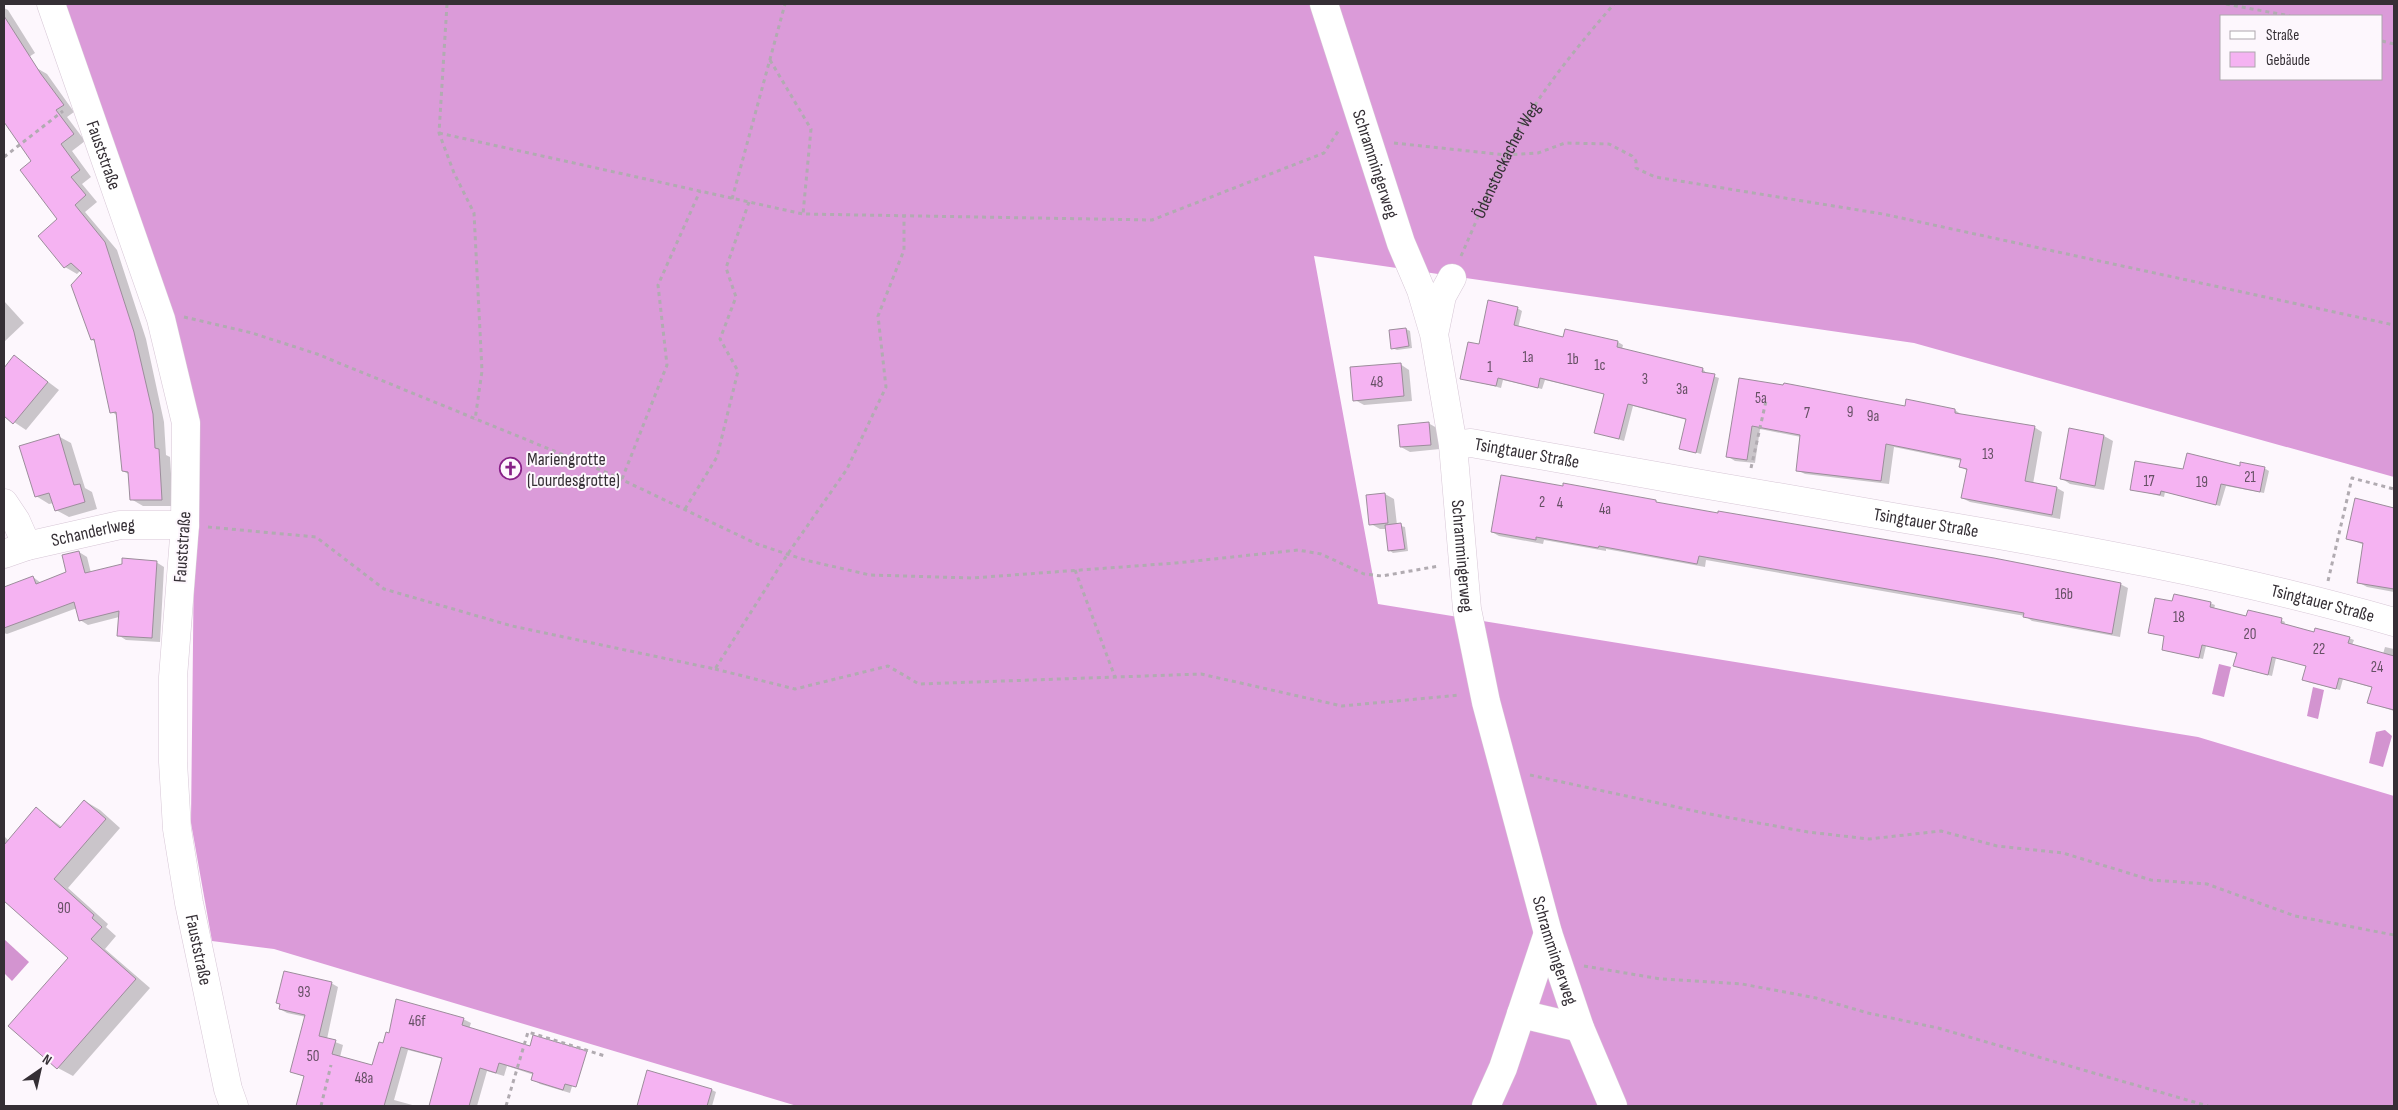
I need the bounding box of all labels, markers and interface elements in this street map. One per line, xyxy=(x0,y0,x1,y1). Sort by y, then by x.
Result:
legend xyxy=(2220,15,2383,80)
text: Straße xyxy=(2266,26,2299,45)
text: Gebäude xyxy=(2266,51,2310,70)
street label: Ödenstockacher Weg xyxy=(1469,98,1545,222)
street label: Schrammingerweg xyxy=(1348,107,1402,221)
street label: Fauststraße xyxy=(82,118,125,192)
house number: 1a xyxy=(1522,348,1534,367)
house number: 1b xyxy=(1567,350,1579,369)
house number: 1c xyxy=(1594,356,1606,375)
house number: 1 xyxy=(1487,358,1493,377)
house number: 3 xyxy=(1642,370,1648,389)
house number: 48 xyxy=(1371,373,1383,392)
house number: 3a xyxy=(1676,380,1688,399)
house number: 5a xyxy=(1755,389,1767,408)
house number: 9 xyxy=(1847,403,1853,422)
house number: 7 xyxy=(1804,404,1810,423)
house number: 9a xyxy=(1867,407,1879,426)
street label: Tsingtauer Straße xyxy=(1473,434,1581,473)
house number: 13 xyxy=(1982,445,1994,464)
place label: Mariengrotte (Lourdesgrotte) xyxy=(527,449,620,491)
church icon: Mariengrotte (Lourdesgrotte) xyxy=(499,457,523,481)
house number: 21 xyxy=(2244,468,2256,487)
house number: 17 xyxy=(2143,472,2155,491)
house number: 19 xyxy=(2196,473,2208,492)
house number: 2 xyxy=(1539,493,1545,512)
house number: 4 xyxy=(1557,494,1563,513)
street label: Schrammingerweg xyxy=(1447,499,1477,613)
house number: 4a xyxy=(1599,500,1611,519)
street label: Tsingtauer Straße xyxy=(1872,504,1980,542)
street label: Fauststraße xyxy=(170,511,195,583)
street label: Schanderlweg xyxy=(49,515,135,551)
street label: Tsingtauer Straße xyxy=(2269,580,2377,627)
house number: 16b xyxy=(2055,585,2073,604)
house number: 18 xyxy=(2173,608,2185,627)
house number: 20 xyxy=(2244,625,2256,644)
house number: 22 xyxy=(2313,640,2325,659)
house number: 24 xyxy=(2371,658,2383,677)
street label: Schrammingerweg xyxy=(1528,894,1581,1008)
house number: 90 xyxy=(57,899,71,918)
street label: Fauststraße xyxy=(181,913,216,987)
house number: 93 xyxy=(298,983,310,1002)
house number: 46f xyxy=(408,1012,426,1031)
north arrow xyxy=(15,1045,65,1095)
house number: 50 xyxy=(307,1047,319,1066)
text: N xyxy=(39,1050,55,1069)
house number: 48a xyxy=(355,1069,374,1088)

